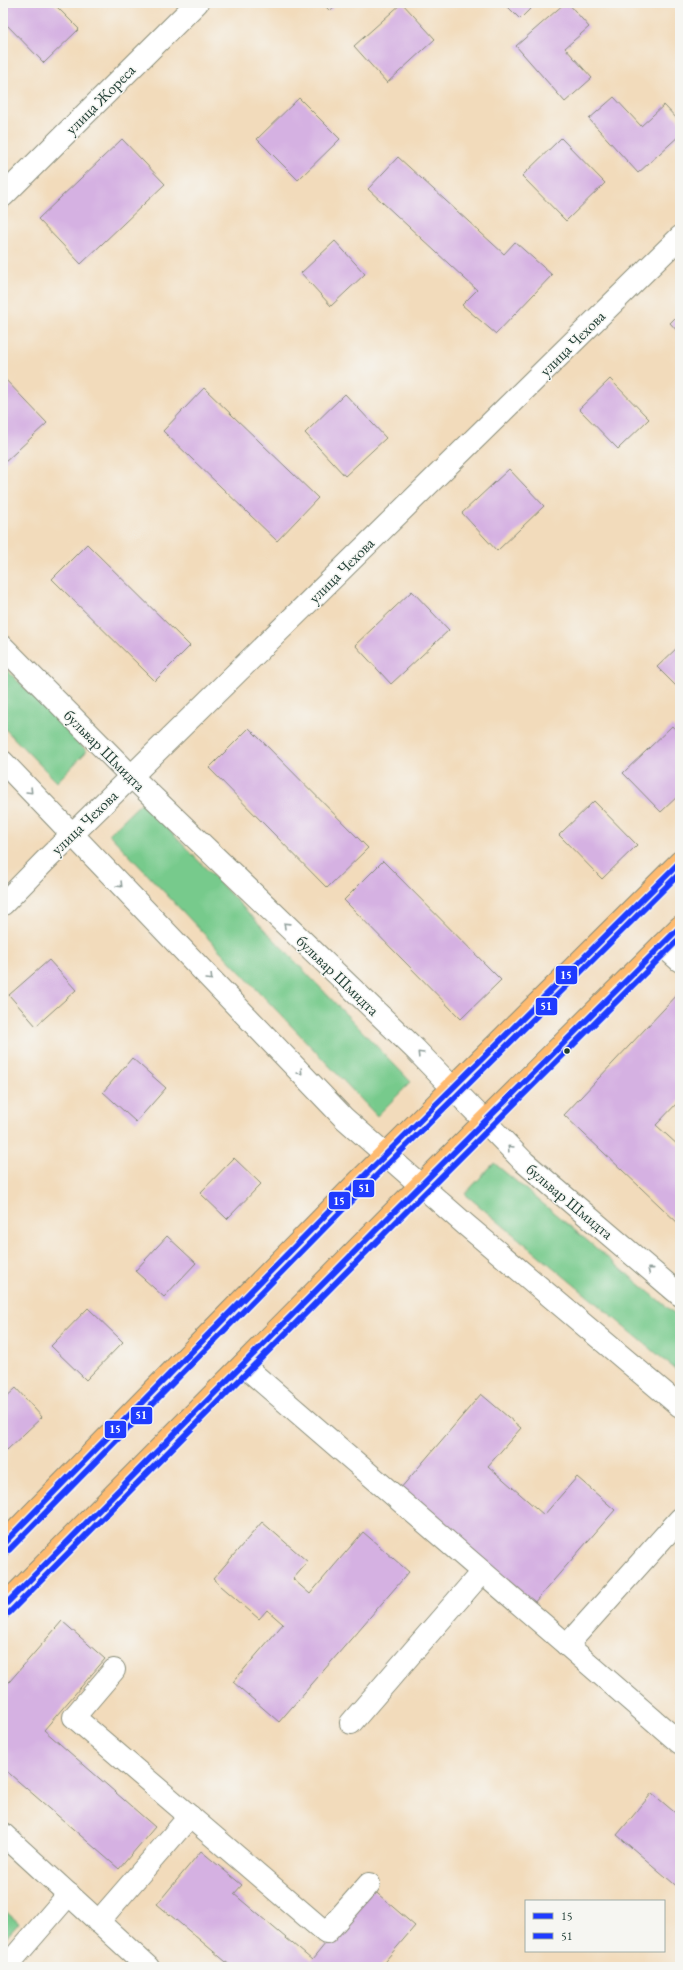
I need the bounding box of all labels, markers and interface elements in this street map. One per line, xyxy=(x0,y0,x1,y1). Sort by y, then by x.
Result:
street label: улица Жореса xyxy=(61,59,140,139)
street label: улица Чехова xyxy=(535,305,610,381)
street label: улица Чехова xyxy=(304,532,379,608)
street label: бульвар Шмидта xyxy=(59,705,151,796)
street label: улица Чехова xyxy=(46,785,123,859)
one-way arrow xyxy=(25,786,33,794)
one-way arrow xyxy=(115,880,123,888)
one-way arrow xyxy=(283,922,291,930)
street label: бульвар Шмидта xyxy=(292,930,384,1021)
line badge: 15 xyxy=(555,965,578,985)
text: 15 xyxy=(560,968,572,982)
one-way arrow xyxy=(205,973,213,981)
line badge: 51 xyxy=(535,997,558,1016)
text: 51 xyxy=(540,999,552,1013)
unlabelled marker xyxy=(562,1046,572,1056)
one-way arrow xyxy=(417,1051,425,1059)
one-way arrow xyxy=(295,1067,303,1075)
one-way arrow xyxy=(507,1145,515,1153)
street label: бульвар Шмидта xyxy=(522,1159,618,1244)
line badge: 51 xyxy=(352,1179,375,1198)
text: 51 xyxy=(358,1181,370,1195)
line badge: 15 xyxy=(328,1191,351,1210)
text: 15 xyxy=(333,1194,345,1208)
one-way arrow xyxy=(648,1267,655,1274)
line badge: 51 xyxy=(130,1406,153,1425)
text: 51 xyxy=(135,1408,147,1422)
line badge: 15 xyxy=(104,1420,127,1439)
text: 15 xyxy=(109,1422,121,1436)
legend xyxy=(525,1900,665,1952)
text: 15 xyxy=(561,1908,573,1924)
text: 51 xyxy=(561,1928,573,1944)

